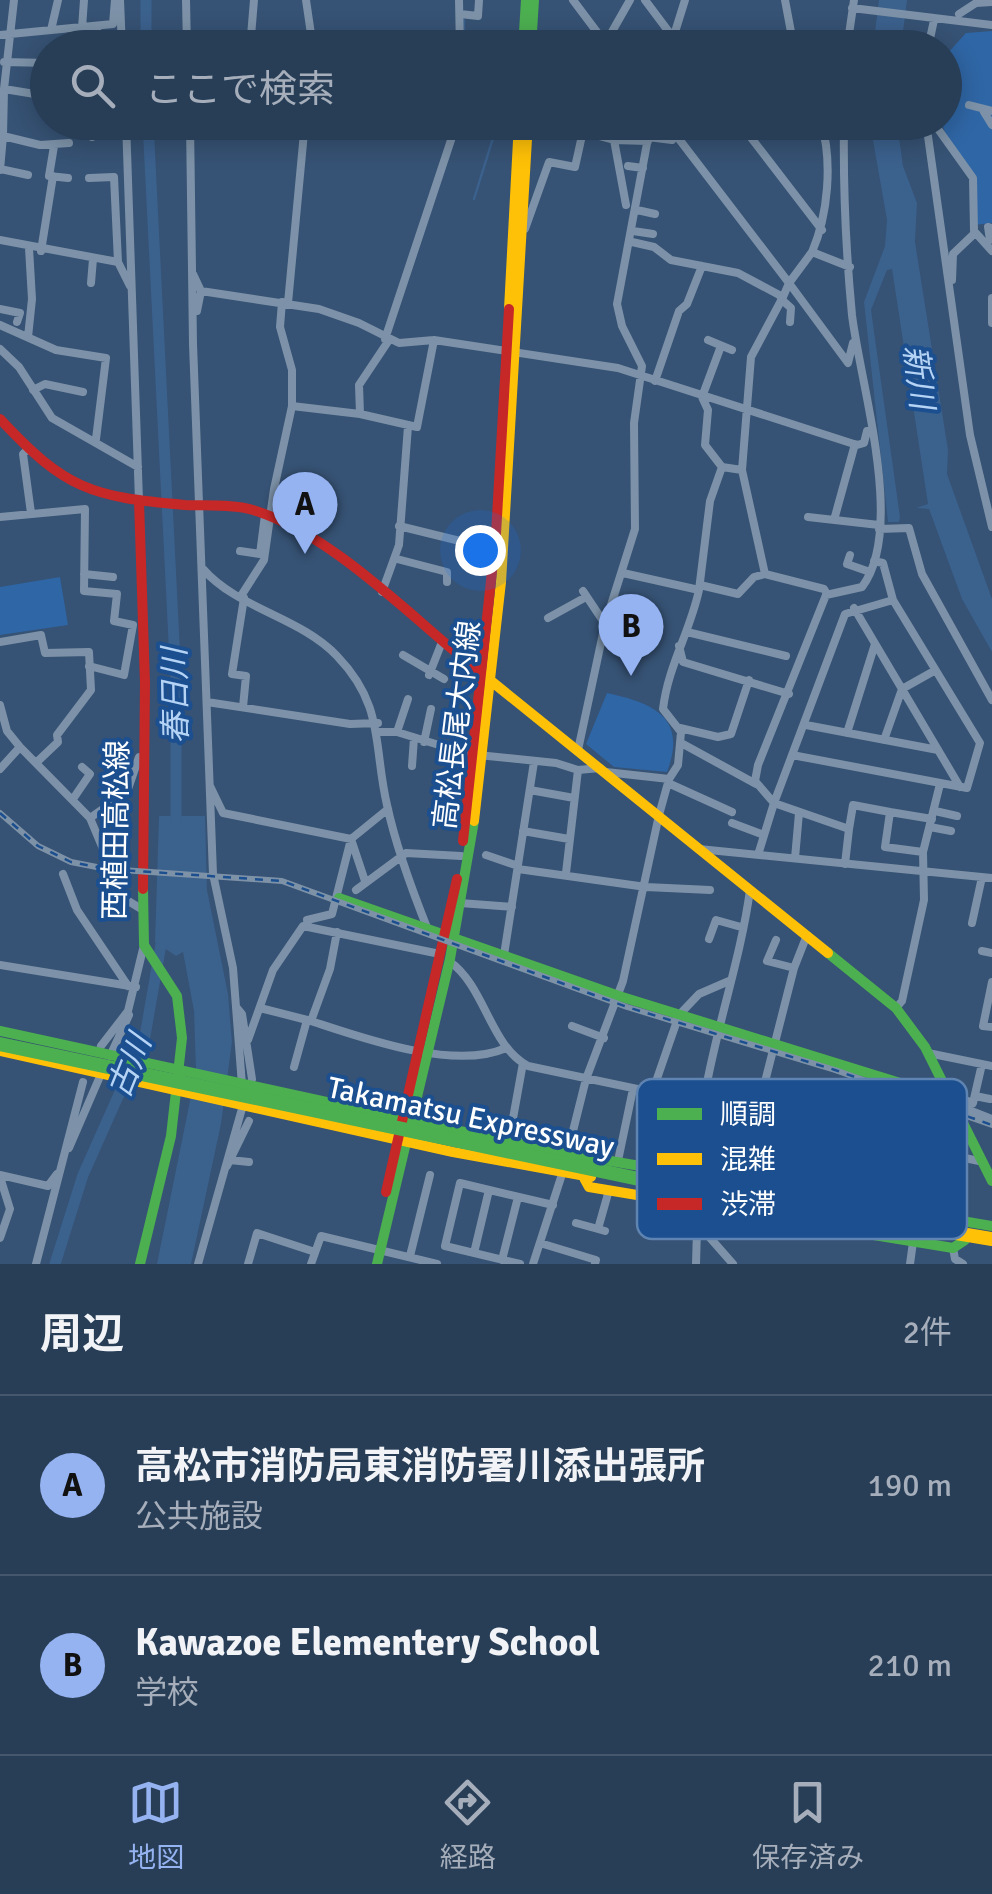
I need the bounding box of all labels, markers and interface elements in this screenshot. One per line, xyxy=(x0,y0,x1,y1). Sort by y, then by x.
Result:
search box xyxy=(30,30,962,140)
icon: search xyxy=(65,58,120,113)
text: ここで検索 xyxy=(145,66,335,113)
water label: 新川 xyxy=(895,343,942,414)
pin: A xyxy=(272,472,338,554)
your location xyxy=(455,525,506,576)
pin: B xyxy=(598,594,664,676)
street label: 高松長尾大内線 xyxy=(426,619,489,832)
water label: 春日川 xyxy=(155,645,196,744)
street label: 西植田高松線 xyxy=(96,740,137,920)
water label: 古川 xyxy=(99,1026,161,1103)
street label: Takamatsu Expressway xyxy=(324,1069,618,1166)
legend xyxy=(637,1079,967,1239)
text: 順調 xyxy=(720,1098,776,1132)
text: 混雑 xyxy=(720,1143,776,1177)
text: 渋滞 xyxy=(720,1188,776,1222)
text: 周辺 xyxy=(40,1309,124,1360)
text: 2件 xyxy=(903,1313,952,1352)
text: 高松市消防局東消防署川添出張所 xyxy=(135,1443,705,1490)
text: A xyxy=(62,1466,83,1505)
text: 190 m xyxy=(868,1466,952,1505)
text: 公共施設 xyxy=(135,1497,263,1536)
text: Kawazoe Elementery School xyxy=(135,1619,600,1666)
text: B xyxy=(63,1646,82,1685)
text: 210 m xyxy=(868,1646,952,1685)
text: 学校 xyxy=(135,1673,199,1712)
tab: 地図 xyxy=(128,1775,184,1875)
tab: 経路 xyxy=(440,1775,496,1875)
tab: 保存済み xyxy=(752,1775,864,1875)

